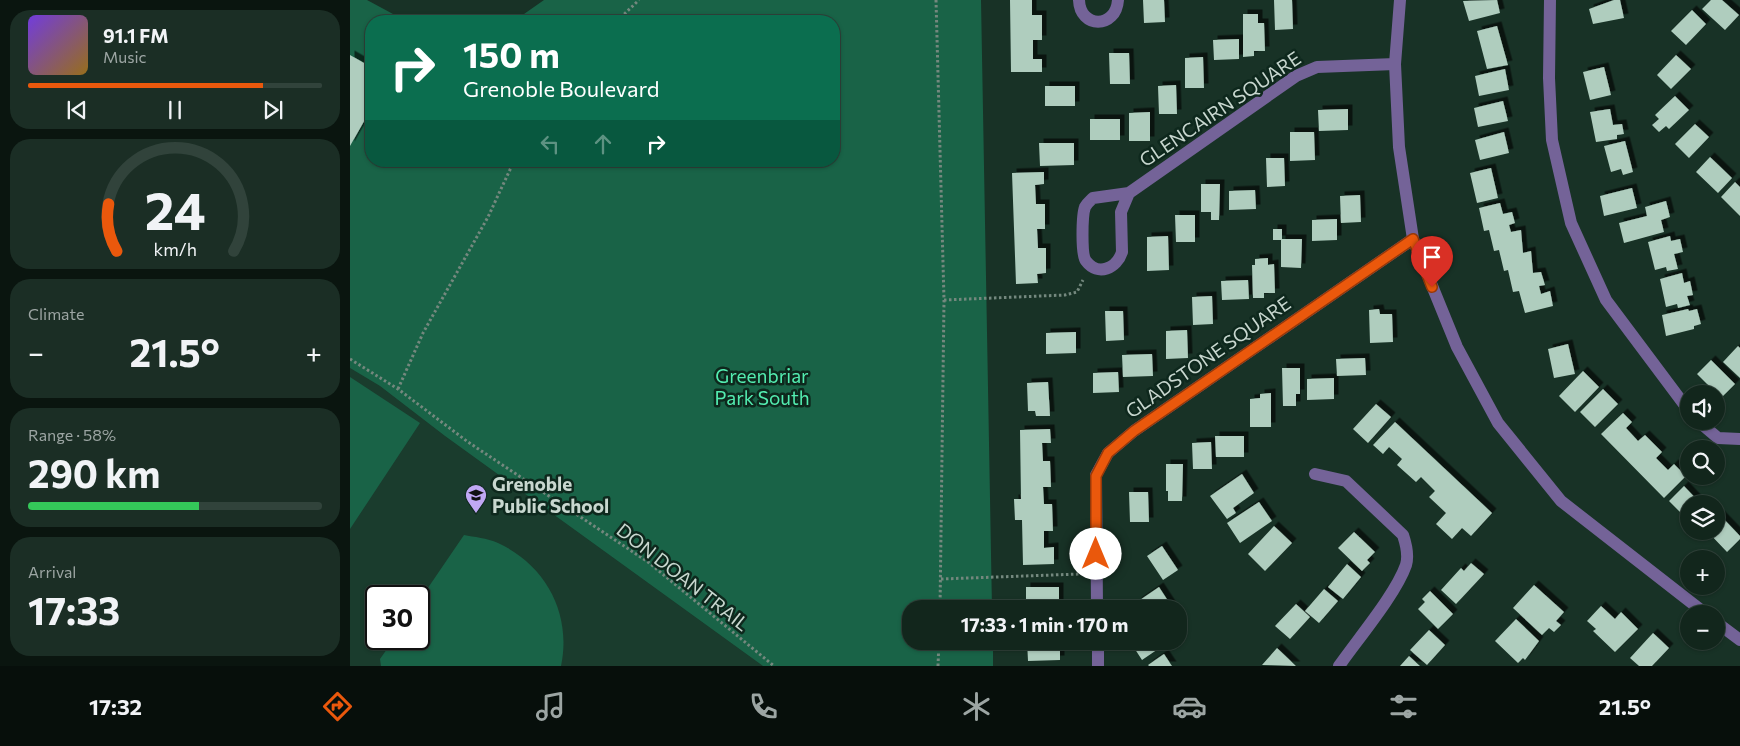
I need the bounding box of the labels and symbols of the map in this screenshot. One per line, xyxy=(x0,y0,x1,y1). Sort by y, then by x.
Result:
street label: GLENCAIRN SQUARE xyxy=(1135,46,1305,171)
pin xyxy=(1411,236,1453,287)
street label: GLADSTONE SQUARE xyxy=(1121,291,1295,422)
park label: Greenbriar Park South xyxy=(714,364,810,409)
place label: Grenoble Public School xyxy=(492,472,609,517)
school or university icon: Grenoble Public School xyxy=(464,483,488,514)
street label: DON DOAN TRAIL xyxy=(613,518,754,636)
position arrow xyxy=(1069,527,1121,579)
speed limit sign: 30 xyxy=(365,585,430,650)

